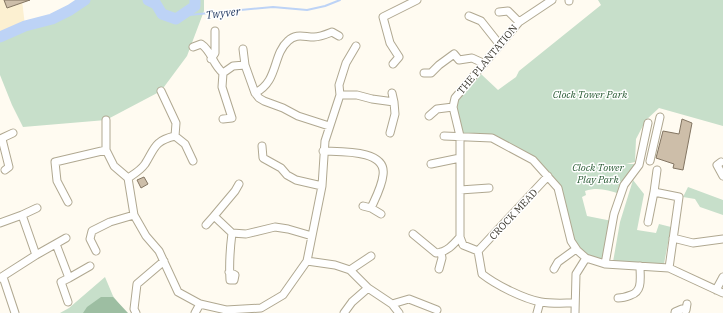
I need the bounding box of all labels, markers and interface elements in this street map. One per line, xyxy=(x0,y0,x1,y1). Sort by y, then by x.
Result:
water label: Twyver xyxy=(205,4,242,22)
street label: THE PLANTATION xyxy=(454,22,521,97)
park label: Clock Tower Park xyxy=(553,88,628,101)
park label: Clock Tower Play Park xyxy=(572,161,624,186)
street label: CROCK MEAD xyxy=(486,186,540,243)

